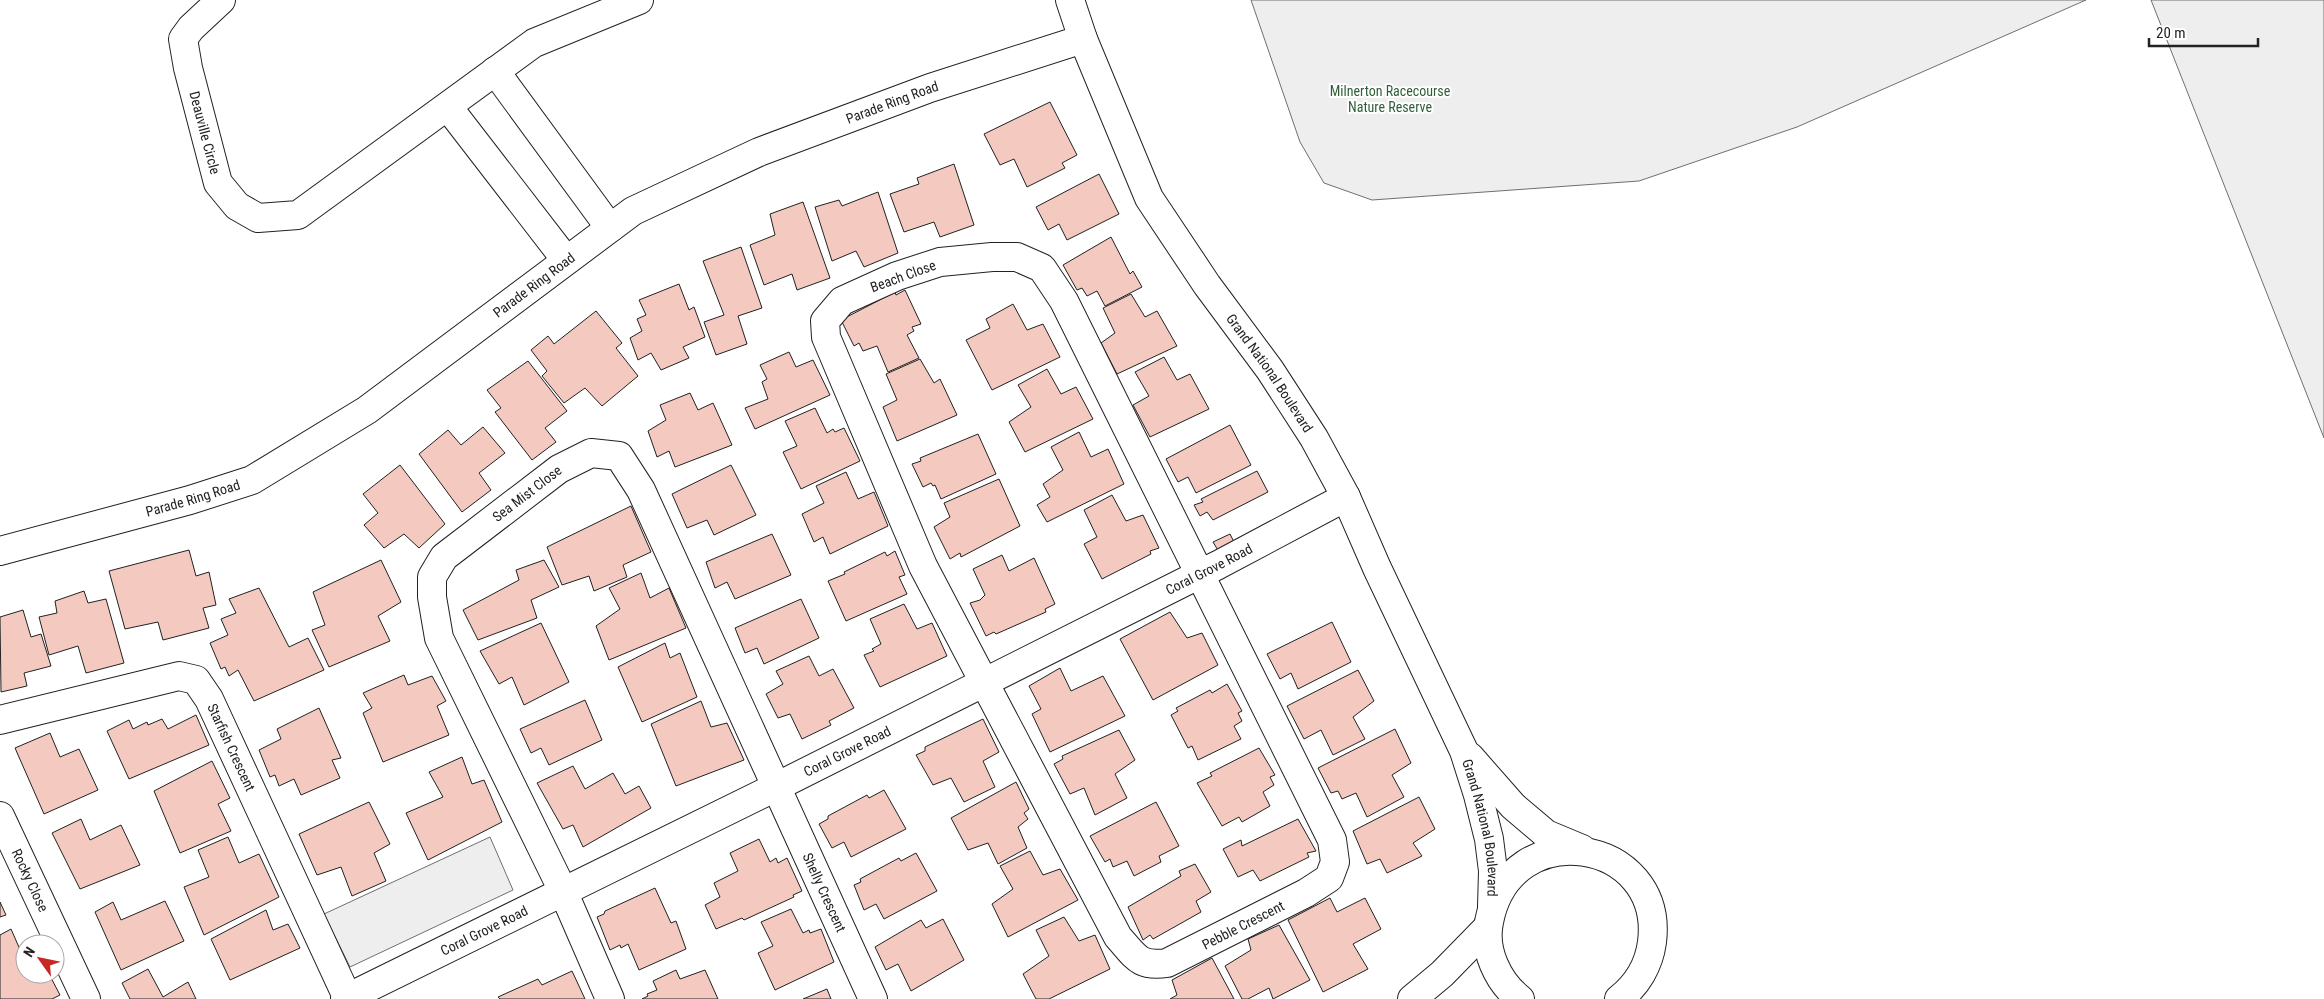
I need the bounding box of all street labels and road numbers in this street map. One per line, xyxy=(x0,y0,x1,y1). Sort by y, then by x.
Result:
street label: Parade Ring Road xyxy=(844,78,940,127)
street label: Deauville Circle xyxy=(186,90,223,176)
street label: Parade Ring Road xyxy=(490,249,578,321)
street label: Beach Close xyxy=(868,257,938,295)
street label: Grand National Boulevard xyxy=(1223,311,1316,435)
street label: Sea Mist Close xyxy=(489,462,565,525)
street label: Parade Ring Road xyxy=(144,476,242,520)
street label: Coral Grove Road xyxy=(1163,540,1255,598)
street label: Starfish Crescent xyxy=(204,701,259,794)
street label: Coral Grove Road xyxy=(801,723,893,780)
street label: Grand National Boulevard xyxy=(1459,757,1501,897)
street label: Rocky Close xyxy=(9,846,52,915)
street label: Shelly Crescent xyxy=(800,850,849,935)
street label: Pebble Crescent xyxy=(1199,897,1287,953)
street label: Coral Grove Road xyxy=(438,902,530,959)

